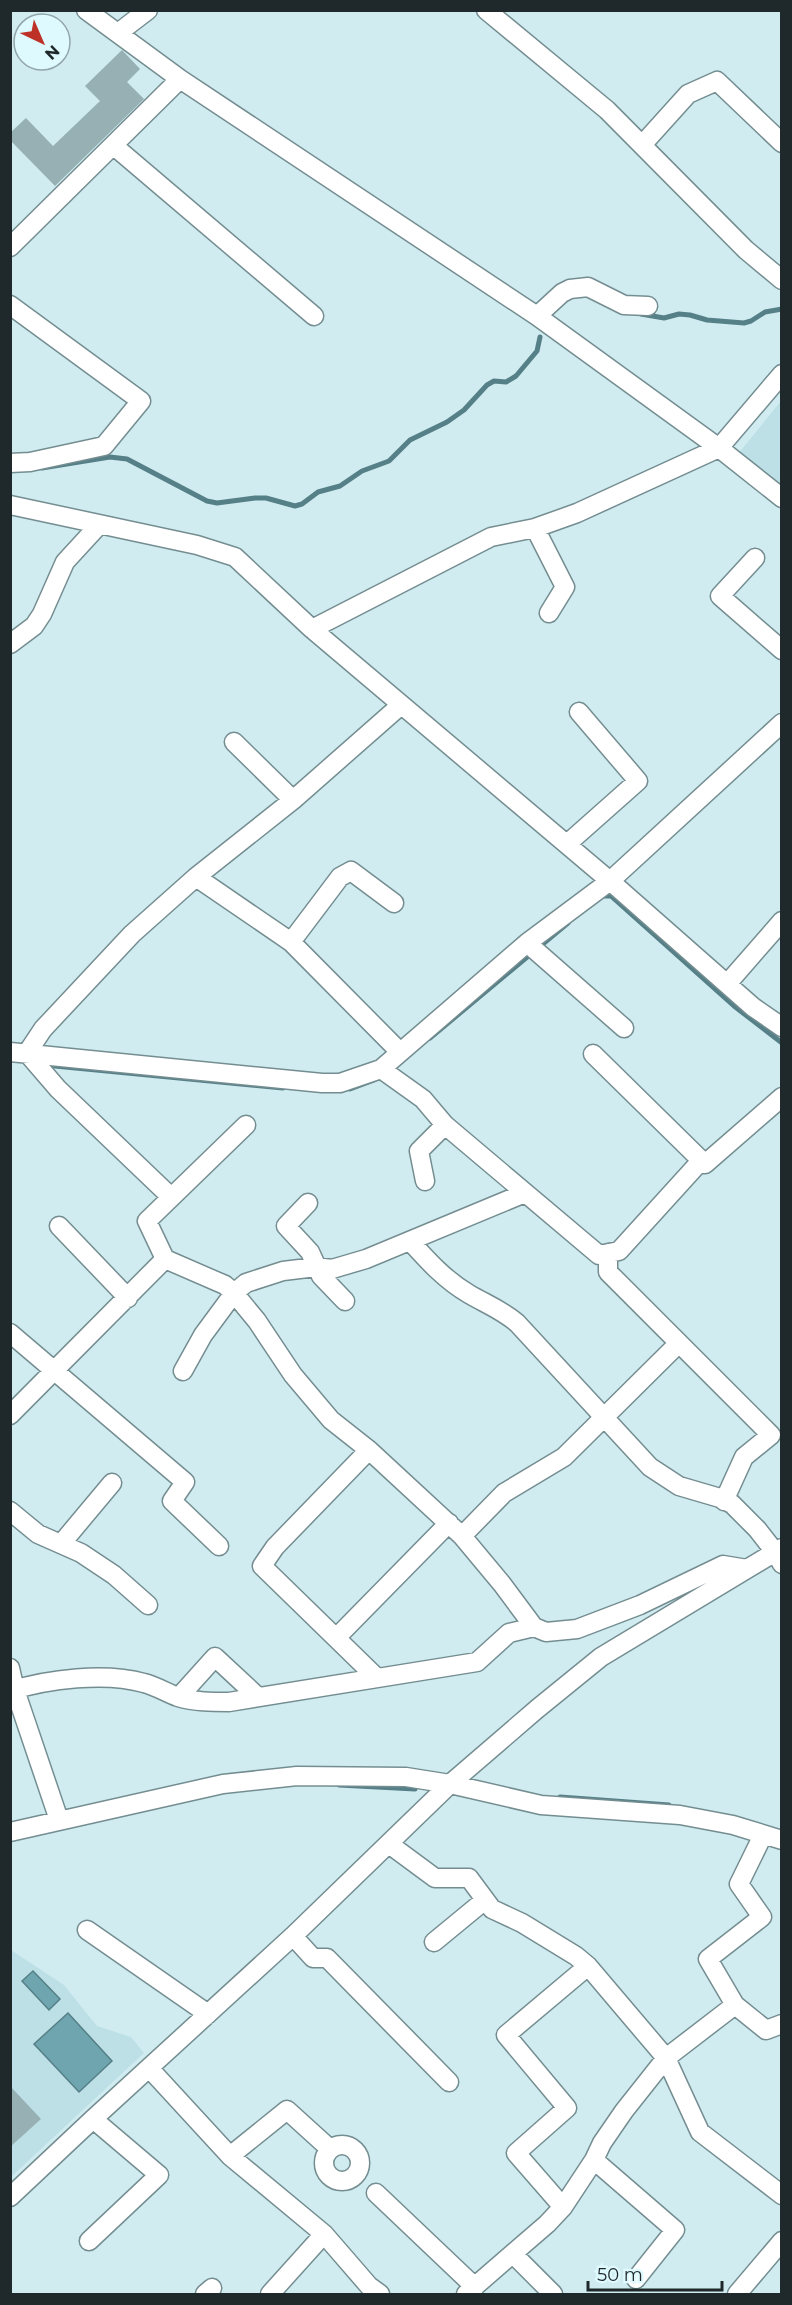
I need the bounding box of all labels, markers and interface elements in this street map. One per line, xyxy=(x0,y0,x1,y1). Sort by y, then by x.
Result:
north arrow xyxy=(12,12,72,72)
text: N xyxy=(41,41,63,64)
scale bar xyxy=(588,2254,722,2292)
text: 50 m xyxy=(597,2264,643,2286)

